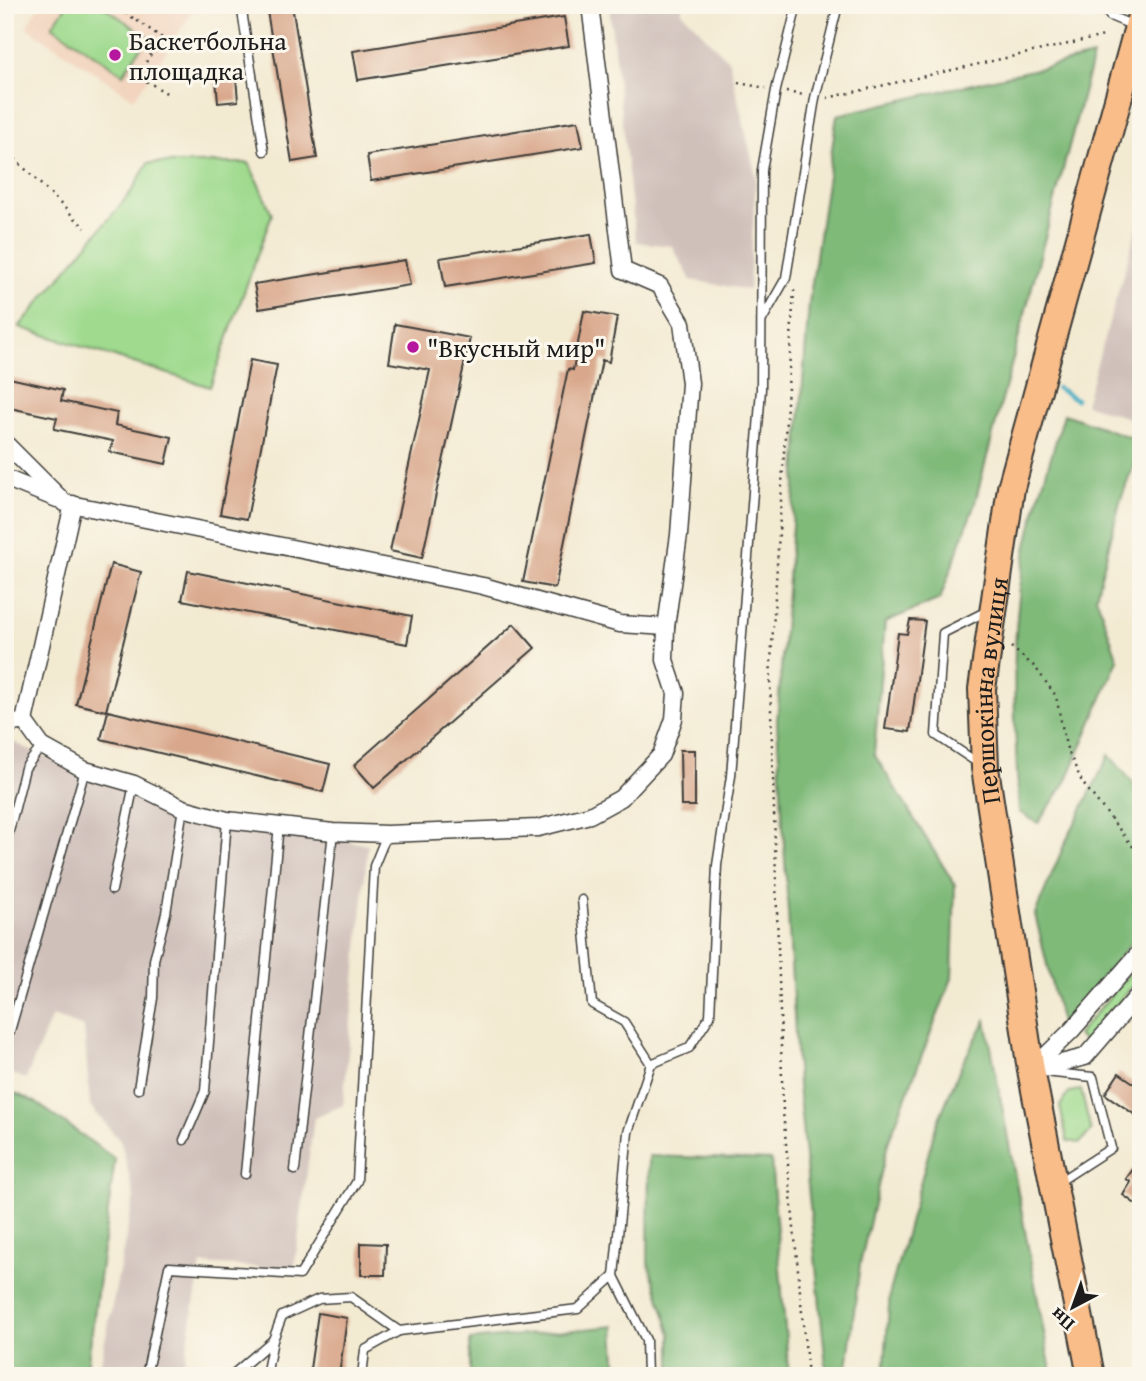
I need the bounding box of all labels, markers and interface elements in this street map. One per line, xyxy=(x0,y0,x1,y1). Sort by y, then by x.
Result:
place label: Баскетбольна площадка xyxy=(129,21,287,90)
marker: Баскетбольна площадка xyxy=(107,47,123,63)
place label: "Вкусный мир" xyxy=(427,328,606,367)
marker: "Вкусный мир" xyxy=(405,339,421,355)
street label: Першокінна вулиця xyxy=(962,574,1017,807)
north arrow xyxy=(1038,1272,1108,1342)
text: Пн xyxy=(1043,1301,1080,1338)

